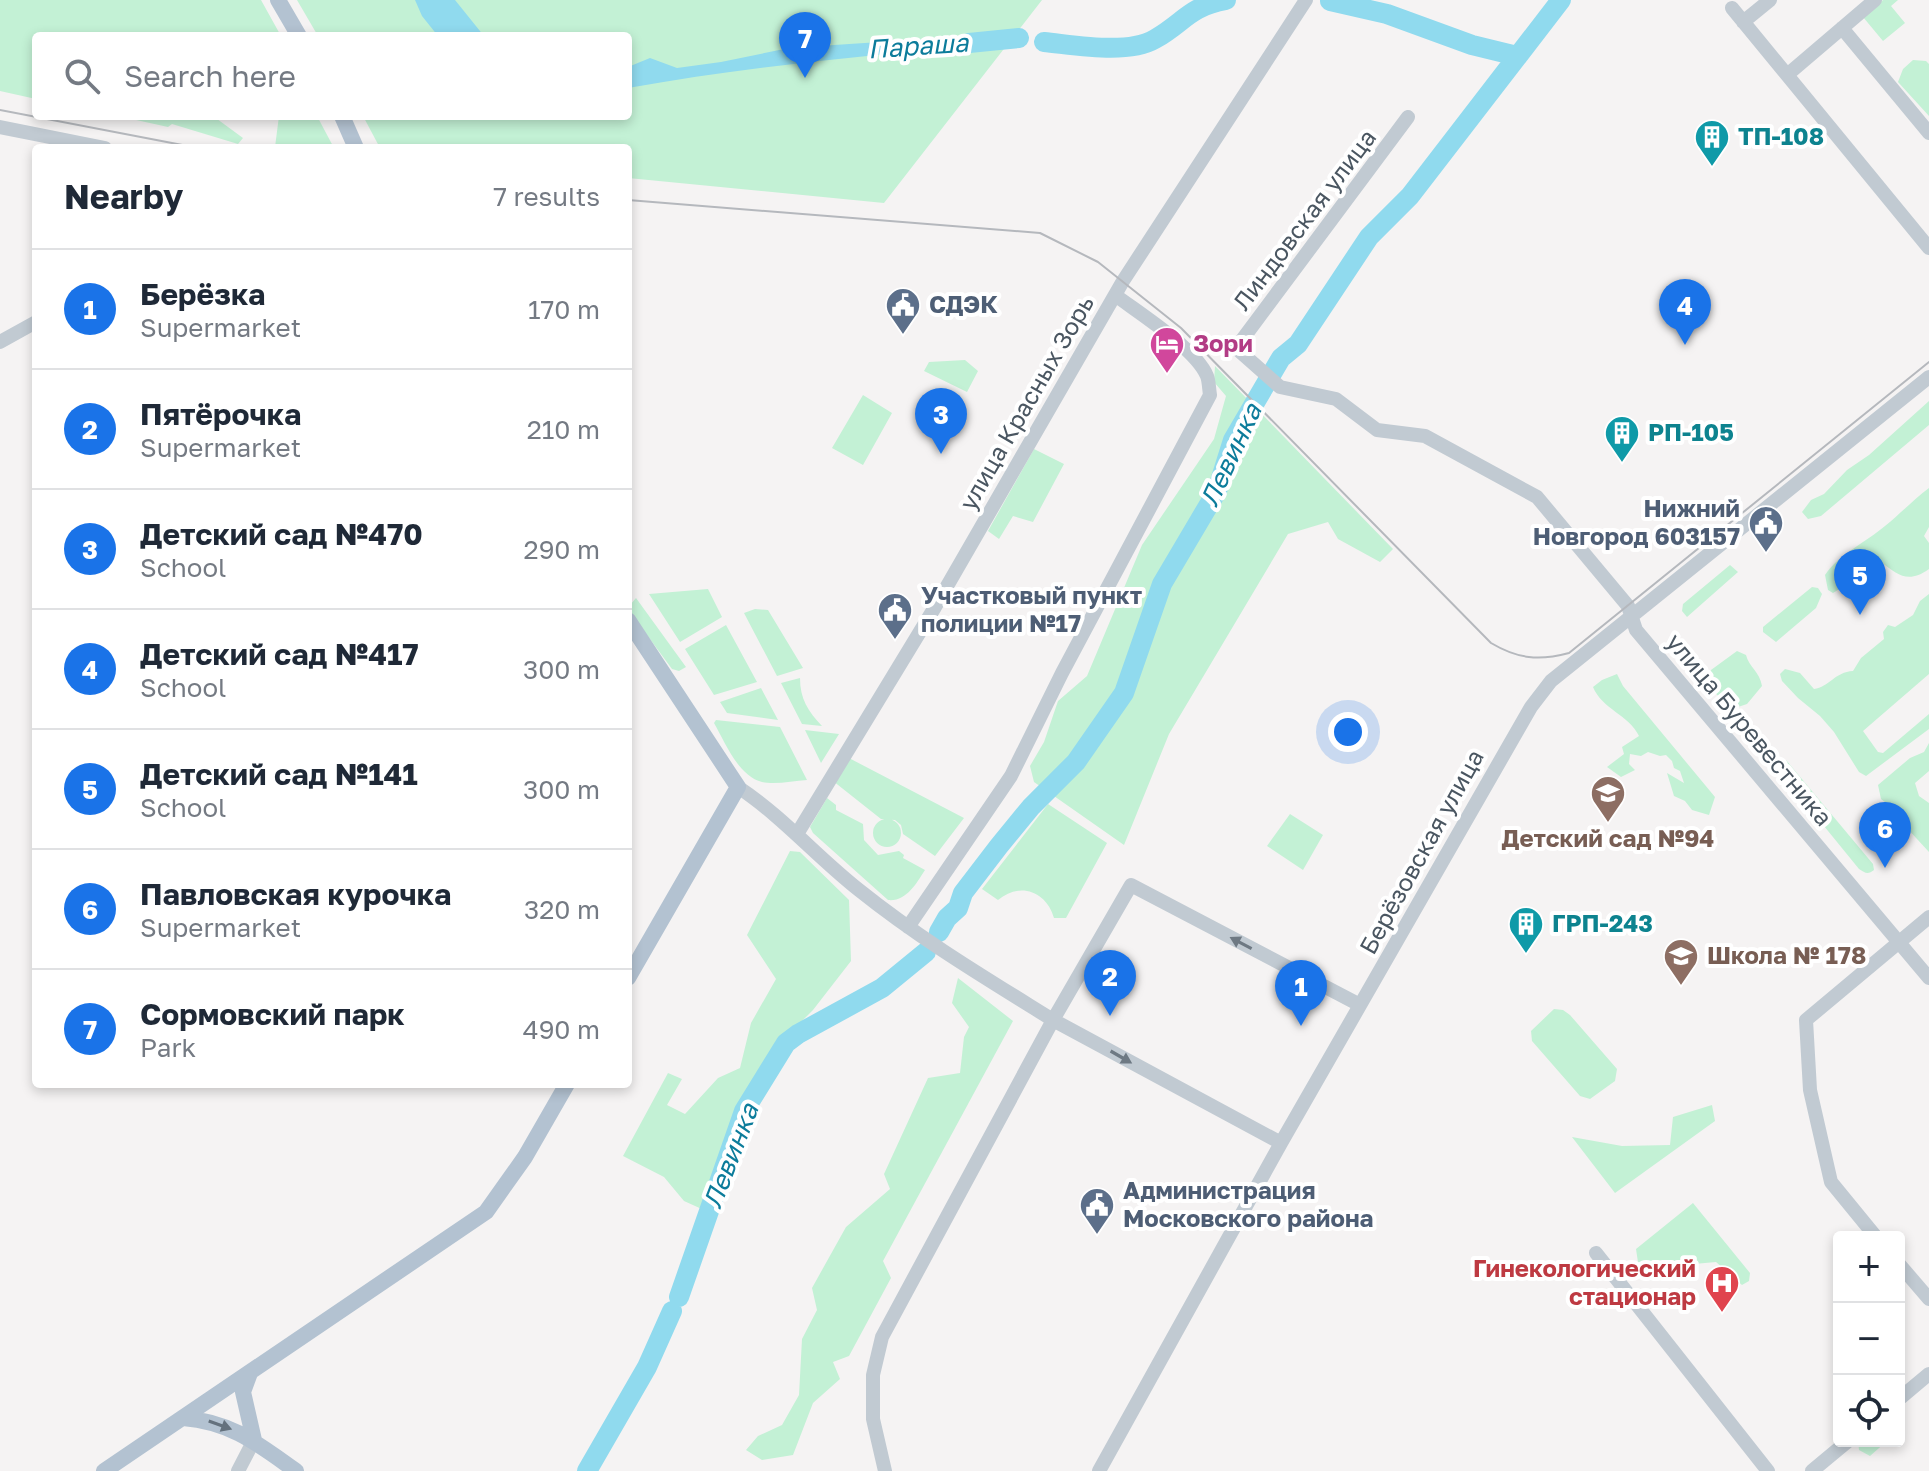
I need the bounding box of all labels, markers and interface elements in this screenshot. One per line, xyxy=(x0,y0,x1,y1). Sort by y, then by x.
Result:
pin: 7 xyxy=(779,12,831,78)
water label: Параша xyxy=(867,26,971,64)
search box xyxy=(32,32,632,120)
icon: search xyxy=(60,54,104,98)
text: Search here xyxy=(124,58,296,94)
building icon: ТП-108 xyxy=(1693,118,1731,168)
place label: ТП-108 xyxy=(1738,121,1824,150)
street label: Линдовская улица xyxy=(1226,123,1381,315)
text: Nearby xyxy=(64,176,184,216)
text: 7 results xyxy=(493,181,600,212)
text: Берёзка xyxy=(140,276,265,312)
pin: 4 xyxy=(1659,279,1711,345)
public building icon: СДЭК xyxy=(884,286,922,336)
place label: СДЭК xyxy=(929,289,998,318)
street label: улица Красных Зорь xyxy=(952,290,1099,515)
text: 1 xyxy=(83,294,97,325)
text: 170 m xyxy=(528,294,600,325)
text: Supermarket xyxy=(140,312,301,343)
hotel icon: Зори xyxy=(1148,325,1186,375)
place label: Зори xyxy=(1193,328,1253,357)
pin: 3 xyxy=(915,388,967,454)
text: Пятёрочка xyxy=(140,396,301,432)
water label: Левинка xyxy=(1193,397,1268,511)
text: 2 xyxy=(82,414,98,445)
text: 210 m xyxy=(527,414,600,445)
building icon: РП-105 xyxy=(1603,414,1641,464)
place label: РП-105 xyxy=(1648,417,1734,446)
text: Supermarket xyxy=(140,432,301,463)
place label: Нижний Новгород 603157 xyxy=(1533,493,1740,550)
public building icon: Нижний Новгород 603157 xyxy=(1747,504,1785,554)
text: Детский сад №470 xyxy=(140,516,423,552)
text: 3 xyxy=(82,534,98,565)
text: 290 m xyxy=(524,534,600,565)
pin: 5 xyxy=(1834,549,1886,615)
text: School xyxy=(140,552,226,583)
place label: Участковый пункт полиции №17 xyxy=(921,580,1142,637)
public building icon: Участковый пункт полиции №17 xyxy=(876,591,914,641)
street label: улица Буревестника xyxy=(1661,627,1839,831)
text: Детский сад №417 xyxy=(140,636,419,672)
text: 4 xyxy=(82,654,98,685)
text: 300 m xyxy=(523,654,600,685)
text: School xyxy=(140,672,226,703)
your location xyxy=(1328,712,1368,752)
street label: Берёзовская улица xyxy=(1352,744,1489,959)
text: Детский сад №141 xyxy=(140,756,418,792)
text: 5 xyxy=(82,774,98,805)
text: 300 m xyxy=(523,774,600,805)
school or university icon: Детский сад №94 xyxy=(1589,774,1627,824)
text: School xyxy=(140,792,226,823)
pin: 6 xyxy=(1859,802,1911,868)
place label: Детский сад №94 xyxy=(1502,823,1714,852)
text: Павловская курочка xyxy=(140,876,451,912)
text: 6 xyxy=(82,894,98,925)
text: 320 m xyxy=(524,894,600,925)
building icon: ГРП-243 xyxy=(1507,905,1545,955)
place label: ГРП-243 xyxy=(1552,908,1653,937)
text: Supermarket xyxy=(140,912,301,943)
one-way arrow xyxy=(1230,936,1253,949)
school or university icon: Школа № 178 xyxy=(1662,937,1700,987)
place label: Школа № 178 xyxy=(1707,940,1866,969)
pin: 2 xyxy=(1084,950,1136,1016)
pin: 1 xyxy=(1275,960,1327,1026)
text: Сормовский парк xyxy=(140,996,405,1032)
text: 7 xyxy=(83,1014,97,1045)
text: 490 m xyxy=(523,1014,600,1045)
text: Park xyxy=(140,1032,196,1063)
one-way arrow xyxy=(1110,1050,1132,1064)
water label: Левинка xyxy=(696,1098,765,1212)
place label: Администрация Московского района xyxy=(1123,1175,1374,1232)
public building icon: Администрация Московского района xyxy=(1078,1186,1116,1236)
map controls xyxy=(1833,1231,1905,1447)
button: + xyxy=(1833,1231,1905,1303)
place label: Гинекологический стационар xyxy=(1473,1253,1696,1310)
hospital icon: Гинекологический стационар xyxy=(1703,1264,1741,1314)
button: − xyxy=(1833,1303,1905,1375)
button: locate xyxy=(1833,1375,1905,1447)
one-way arrow xyxy=(208,1419,232,1431)

